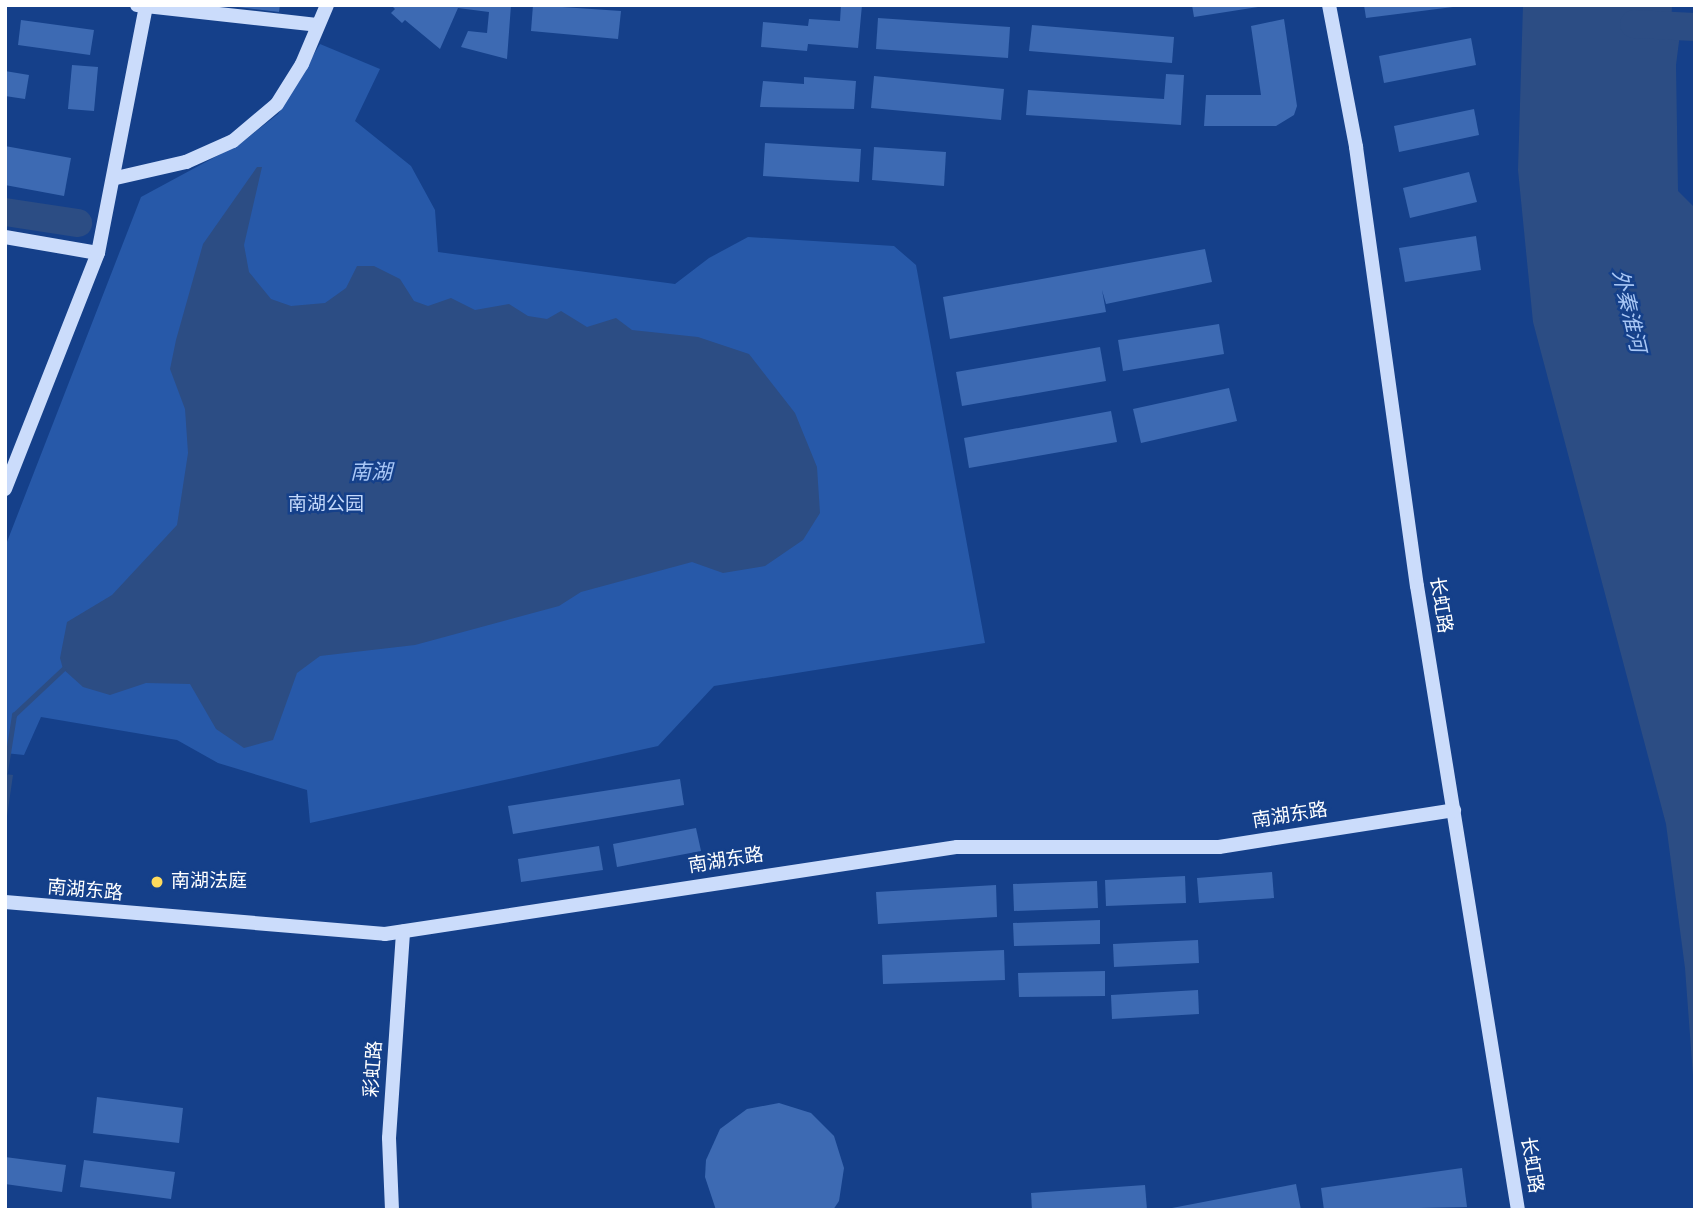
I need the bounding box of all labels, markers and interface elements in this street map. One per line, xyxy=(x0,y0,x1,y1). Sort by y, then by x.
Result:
water label: 外秦淮河 xyxy=(1606,267,1650,355)
water label: 南湖 xyxy=(350,460,392,486)
park label: 南湖公园 xyxy=(288,494,364,516)
street label: 长虹路 xyxy=(1424,575,1456,635)
street label: 南湖东路 xyxy=(1251,799,1329,833)
street label: 南湖东路 xyxy=(687,844,765,878)
place label: 南湖法庭 xyxy=(171,871,247,893)
marker: 南湖法庭 xyxy=(149,874,165,890)
street label: 南湖东路 xyxy=(46,876,124,906)
street label: 彩虹路 xyxy=(361,1040,387,1098)
street label: 长虹路 xyxy=(1515,1135,1547,1195)

